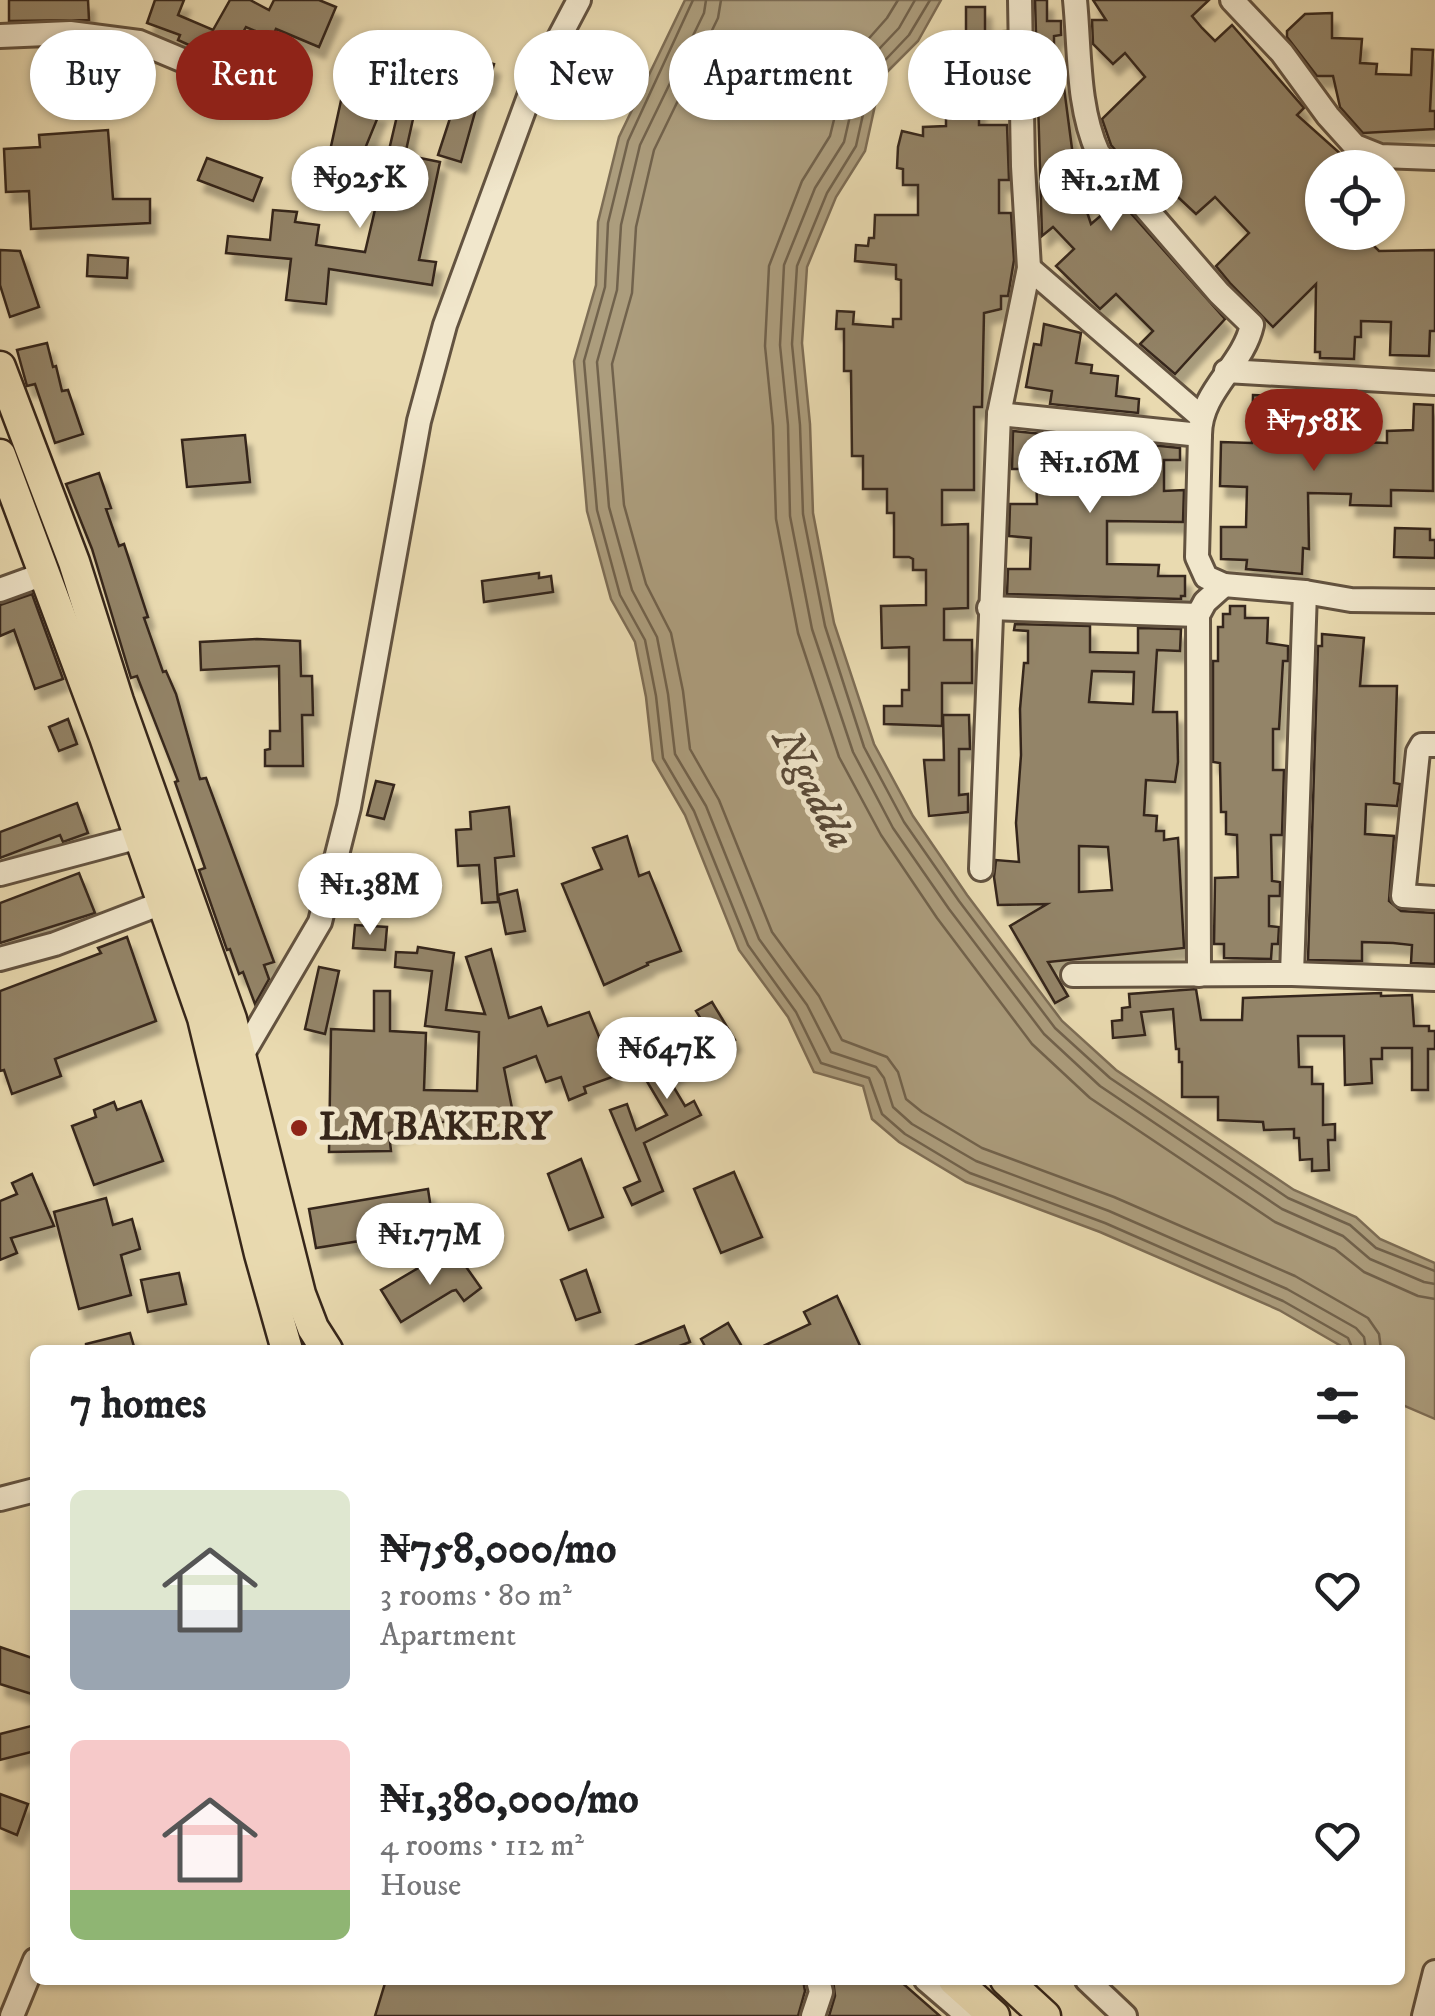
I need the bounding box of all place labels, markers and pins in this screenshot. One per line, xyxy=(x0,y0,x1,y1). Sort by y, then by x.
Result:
pin: ₦925K xyxy=(290,146,430,231)
pin: ₦1.21M xyxy=(1030,149,1192,234)
pin: ₦758K xyxy=(1244,389,1384,474)
pin: ₦1.16M xyxy=(1009,431,1171,516)
pin: ₦1.38M xyxy=(289,853,451,938)
pin: ₦647K xyxy=(597,1017,737,1102)
place label: LM BAKERY xyxy=(319,1103,553,1153)
marker: LM BAKERY xyxy=(288,1117,310,1139)
pin: ₦1.77M xyxy=(349,1203,511,1288)

